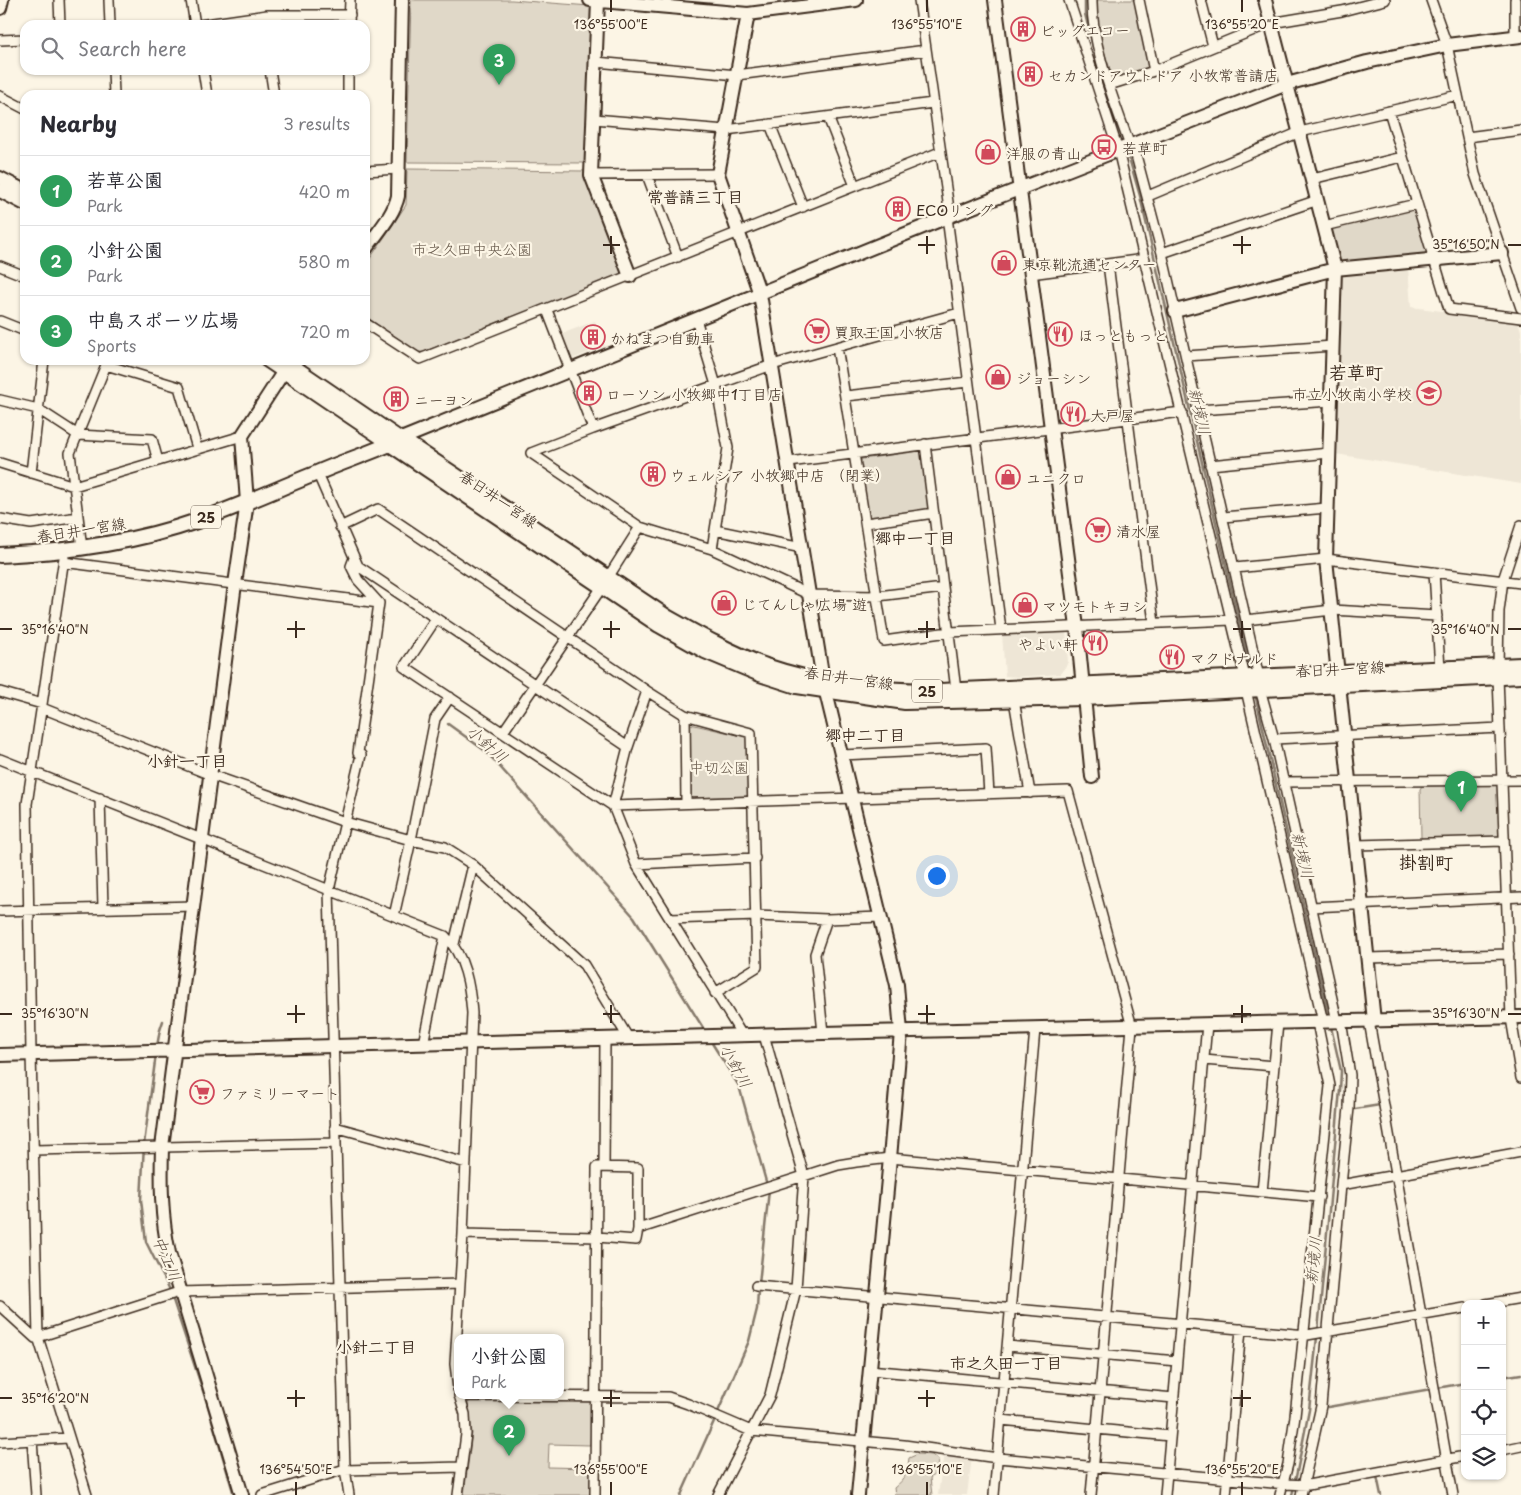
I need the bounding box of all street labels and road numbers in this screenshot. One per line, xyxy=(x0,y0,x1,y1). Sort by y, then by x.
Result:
street label: 春日井一宮線 xyxy=(455,463,543,533)
road number: 25 xyxy=(191,506,221,528)
street label: 春日井一宮線 xyxy=(35,511,127,547)
street label: 春日井一宮線 xyxy=(1294,654,1386,682)
street label: 春日井一宮線 xyxy=(803,659,895,695)
road number: 25 xyxy=(912,679,942,702)

